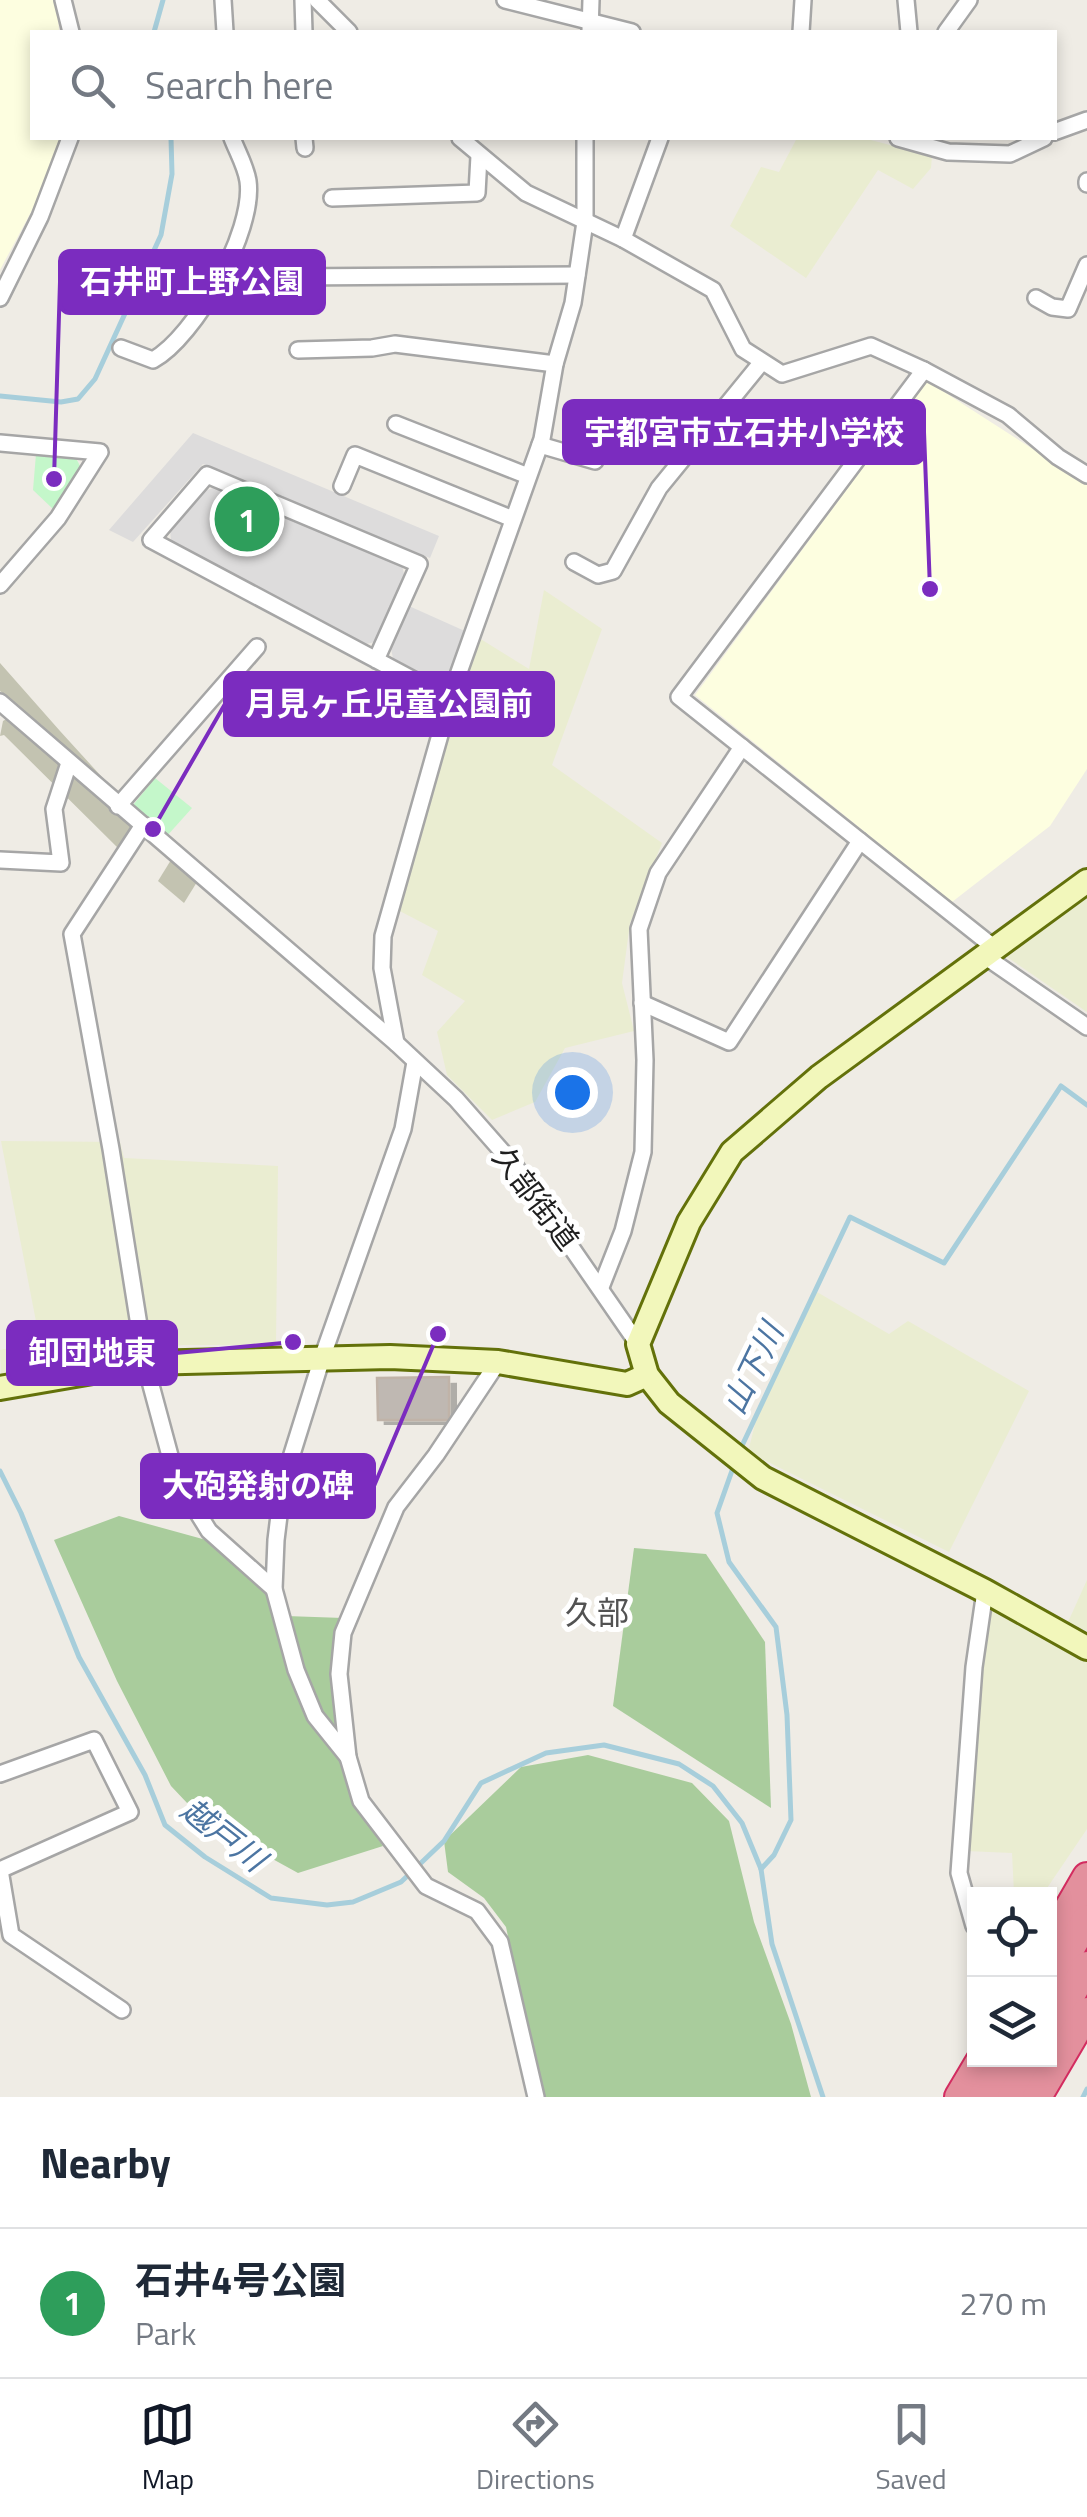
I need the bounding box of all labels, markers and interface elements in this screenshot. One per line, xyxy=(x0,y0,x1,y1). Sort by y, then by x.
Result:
search box xyxy=(30,30,1057,140)
text: Search here xyxy=(145,56,333,114)
icon: search xyxy=(65,58,120,113)
callout: 石井町上野公園 xyxy=(60,251,324,313)
text: 石井町上野公園 xyxy=(80,257,304,305)
callout: 宇都宮市立石井小学校 xyxy=(564,401,924,463)
text: 宇都宮市立石井小学校 xyxy=(584,408,904,456)
pin: 1 xyxy=(214,482,280,556)
callout: 月見ヶ丘児童公園前 xyxy=(225,673,553,735)
text: 月見ヶ丘児童公園前 xyxy=(245,679,533,727)
your location xyxy=(547,1067,598,1118)
street label: 久部街道 xyxy=(482,1136,590,1260)
water label: 山下川 xyxy=(709,1312,796,1422)
callout: 卸団地東 xyxy=(8,1322,176,1384)
text: 卸団地東 xyxy=(28,1328,156,1376)
callout: 大砲発射の碑 xyxy=(142,1455,374,1517)
text: 大砲発射の碑 xyxy=(162,1461,354,1509)
district label: 久部 xyxy=(565,1588,629,1636)
water label: 越戸川 xyxy=(171,1786,279,1884)
map controls xyxy=(967,1887,1057,2067)
button: locate xyxy=(967,1887,1057,1977)
button: layers xyxy=(967,1977,1057,2067)
text: Nearby xyxy=(40,2130,171,2194)
text: 石井4号公園 xyxy=(135,2251,346,2309)
text: 1 xyxy=(64,2279,81,2327)
text: 270 m xyxy=(959,2279,1047,2327)
text: Park xyxy=(135,2309,196,2357)
tab: Map xyxy=(140,2397,195,2500)
tab: Directions xyxy=(476,2397,595,2500)
tab: Saved xyxy=(875,2397,947,2500)

